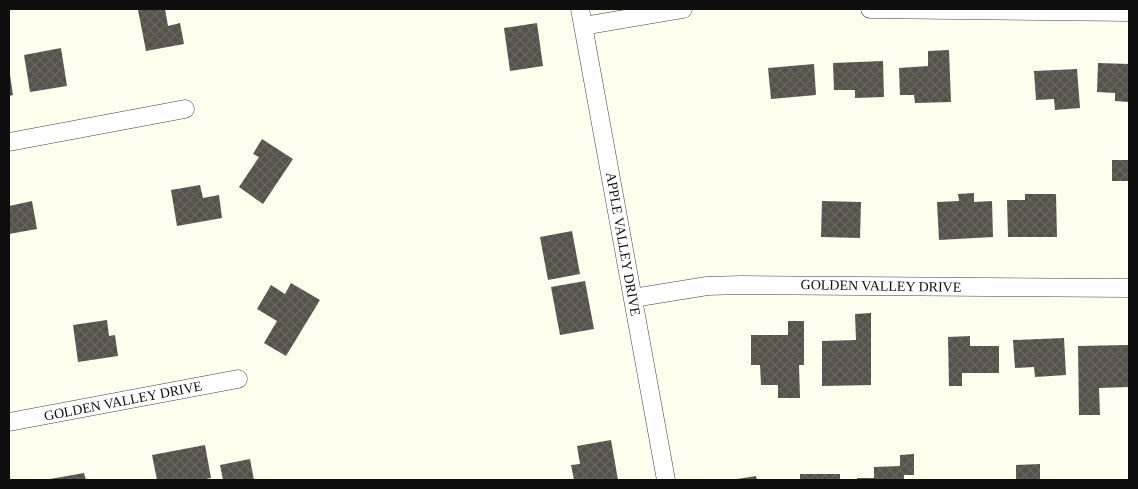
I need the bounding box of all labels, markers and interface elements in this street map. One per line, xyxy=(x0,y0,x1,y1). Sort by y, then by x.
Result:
street label: APPLE VALLEY DRIVE xyxy=(603,171,643,317)
street label: GOLDEN VALLEY DRIVE xyxy=(801,277,961,295)
street label: GOLDEN VALLEY DRIVE xyxy=(43,378,203,424)

